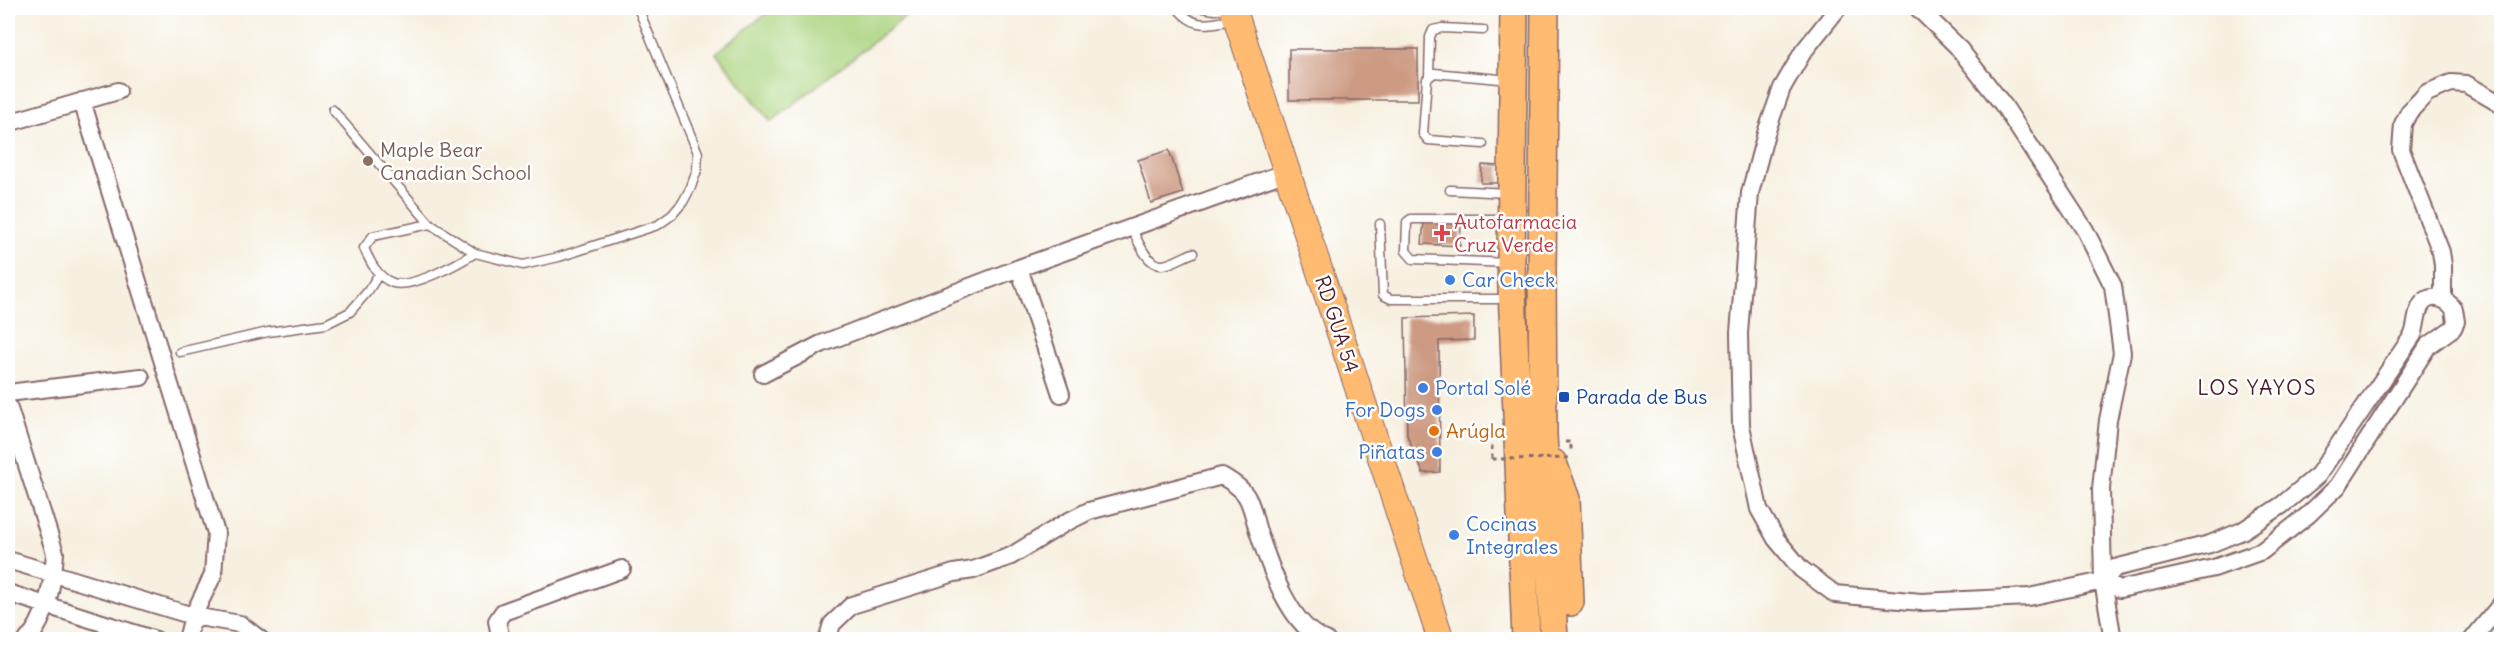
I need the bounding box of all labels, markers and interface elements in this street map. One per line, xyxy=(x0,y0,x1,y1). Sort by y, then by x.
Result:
place label: Maple Bear Canadian School xyxy=(380,137,531,185)
marker: Maple Bear Canadian School xyxy=(361,154,375,168)
place label: Autofarmacia Cruz Verde xyxy=(1454,209,1577,257)
marker: Autofarmacia Cruz Verde xyxy=(1435,226,1449,240)
place label: Car Check xyxy=(1462,267,1555,292)
street label: RD GUA 54 xyxy=(1310,272,1365,375)
marker: Car Check xyxy=(1443,273,1457,287)
district label: LOS YAYOS xyxy=(2197,374,2317,401)
place label: Portal Solé xyxy=(1435,375,1531,400)
marker: Portal Solé xyxy=(1416,381,1430,395)
place label: Parada de Bus xyxy=(1576,384,1707,409)
marker: Parada de Bus xyxy=(1557,390,1571,404)
place label: For Dogs xyxy=(1345,397,1425,422)
marker: For Dogs xyxy=(1430,403,1444,417)
place label: Arúgla xyxy=(1446,418,1506,443)
marker: Arúgla xyxy=(1427,424,1441,438)
place label: Piñatas xyxy=(1358,439,1425,464)
marker: Piñatas xyxy=(1430,445,1444,459)
place label: Cocinas Integrales xyxy=(1466,511,1558,559)
marker: Cocinas Integrales xyxy=(1447,528,1461,542)

